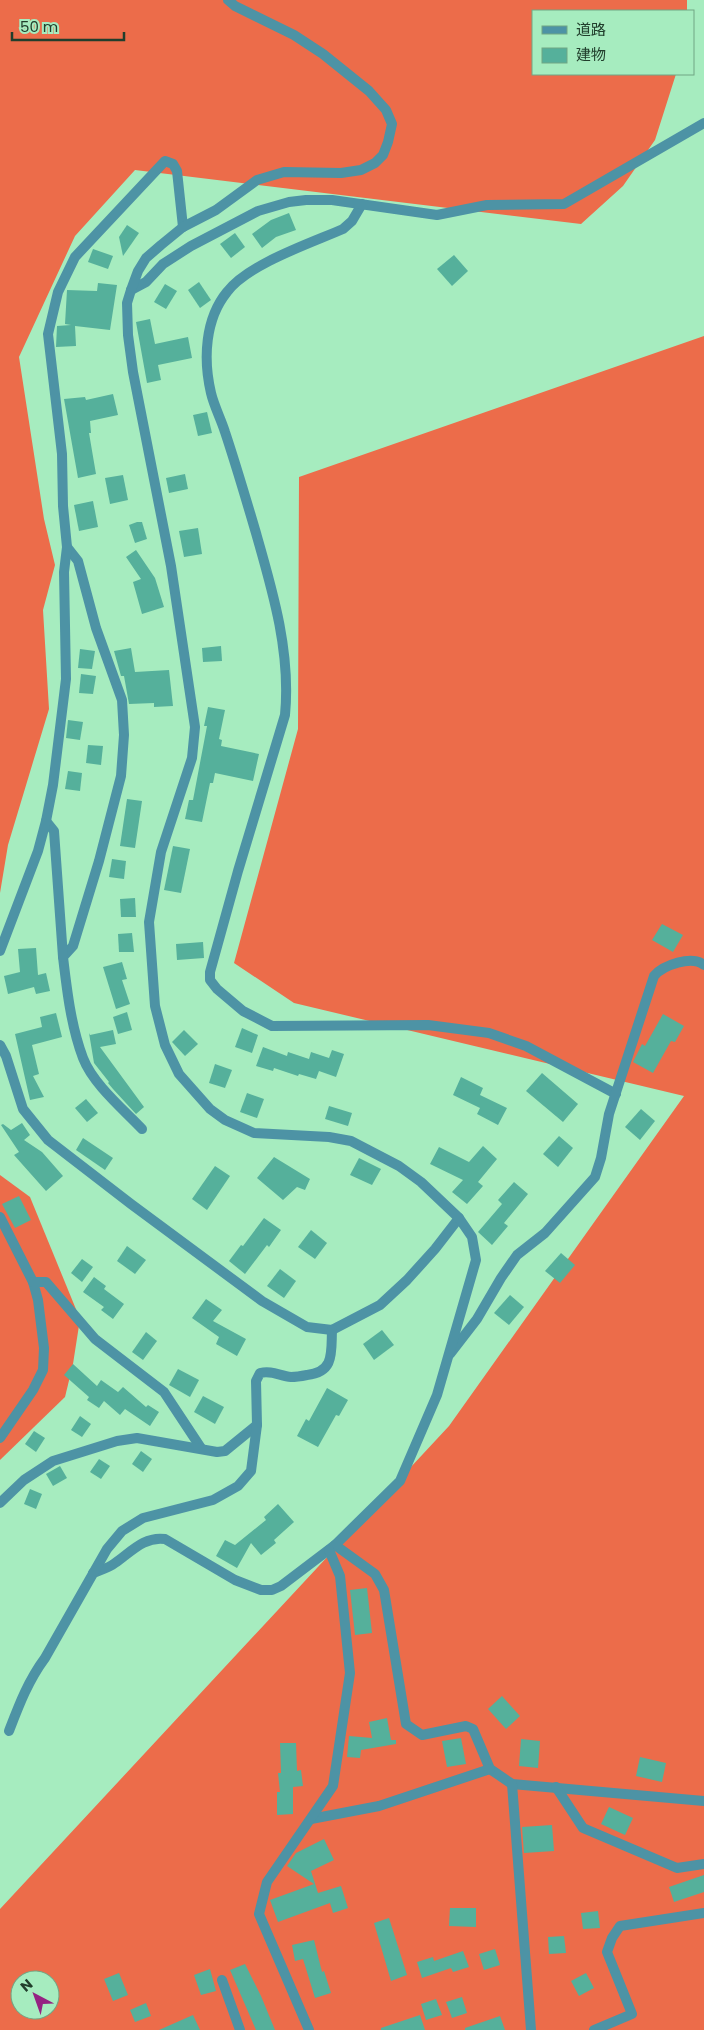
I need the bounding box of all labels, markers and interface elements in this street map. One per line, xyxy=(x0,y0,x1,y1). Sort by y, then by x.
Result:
scale bar xyxy=(12,10,125,42)
legend xyxy=(532,10,694,75)
text: 50 m xyxy=(20,16,58,37)
text: 道路 xyxy=(576,19,606,40)
text: 建物 xyxy=(576,44,606,65)
north arrow xyxy=(10,1970,60,2020)
text: N xyxy=(16,1974,37,1996)

